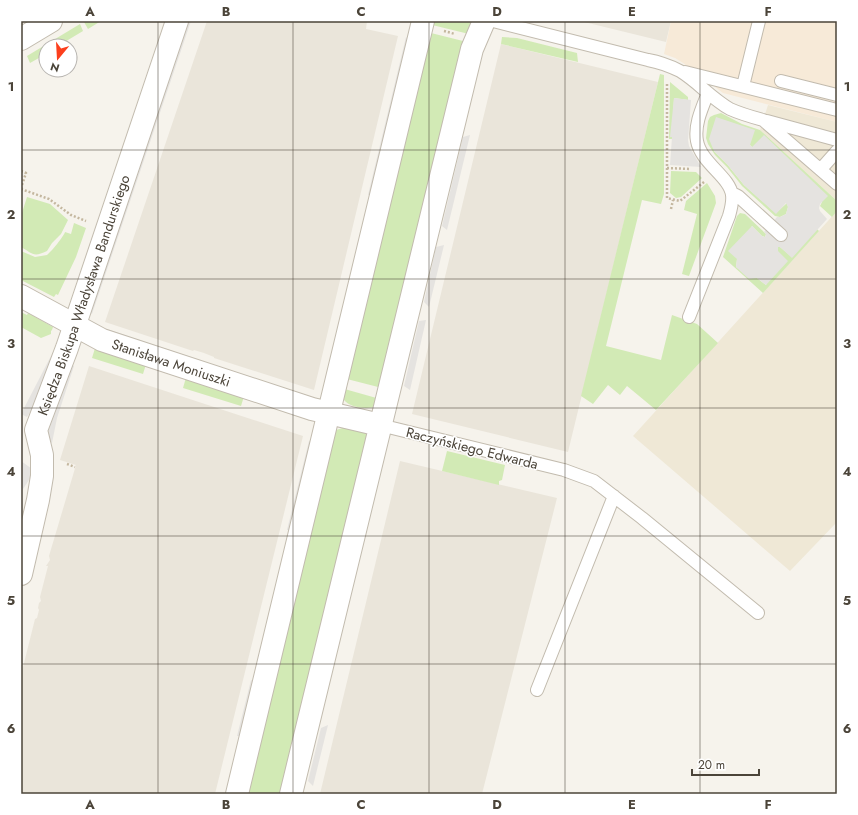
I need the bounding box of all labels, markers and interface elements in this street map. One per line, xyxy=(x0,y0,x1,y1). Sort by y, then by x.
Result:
text: A xyxy=(84,2,95,21)
text: B xyxy=(222,2,231,21)
text: C xyxy=(356,2,366,21)
text: D xyxy=(492,2,502,21)
text: E xyxy=(628,2,636,21)
text: F xyxy=(764,2,772,21)
north arrow xyxy=(38,38,78,78)
text: N xyxy=(48,59,62,76)
text: 1 xyxy=(8,77,14,96)
text: 1 xyxy=(844,77,850,96)
street label: Księdza Biskupa Władysława Bandurskiego xyxy=(32,172,135,418)
text: 2 xyxy=(7,205,15,224)
text: 2 xyxy=(843,205,851,224)
text: 3 xyxy=(7,334,15,353)
street label: Stanisława Moniuszki xyxy=(109,334,233,392)
text: 3 xyxy=(843,334,851,353)
street label: Raczyńskiego Edwarda xyxy=(404,422,540,474)
text: 4 xyxy=(6,462,16,481)
text: 4 xyxy=(842,462,852,481)
text: 5 xyxy=(7,591,15,610)
text: 5 xyxy=(843,591,851,610)
text: 6 xyxy=(7,719,16,738)
text: 6 xyxy=(843,719,852,738)
scale bar xyxy=(692,751,759,777)
text: 20 m xyxy=(698,756,725,774)
text: A xyxy=(84,795,95,814)
text: B xyxy=(222,795,231,814)
text: C xyxy=(356,795,366,814)
text: D xyxy=(492,795,502,814)
text: E xyxy=(628,795,636,814)
text: F xyxy=(764,795,772,814)

